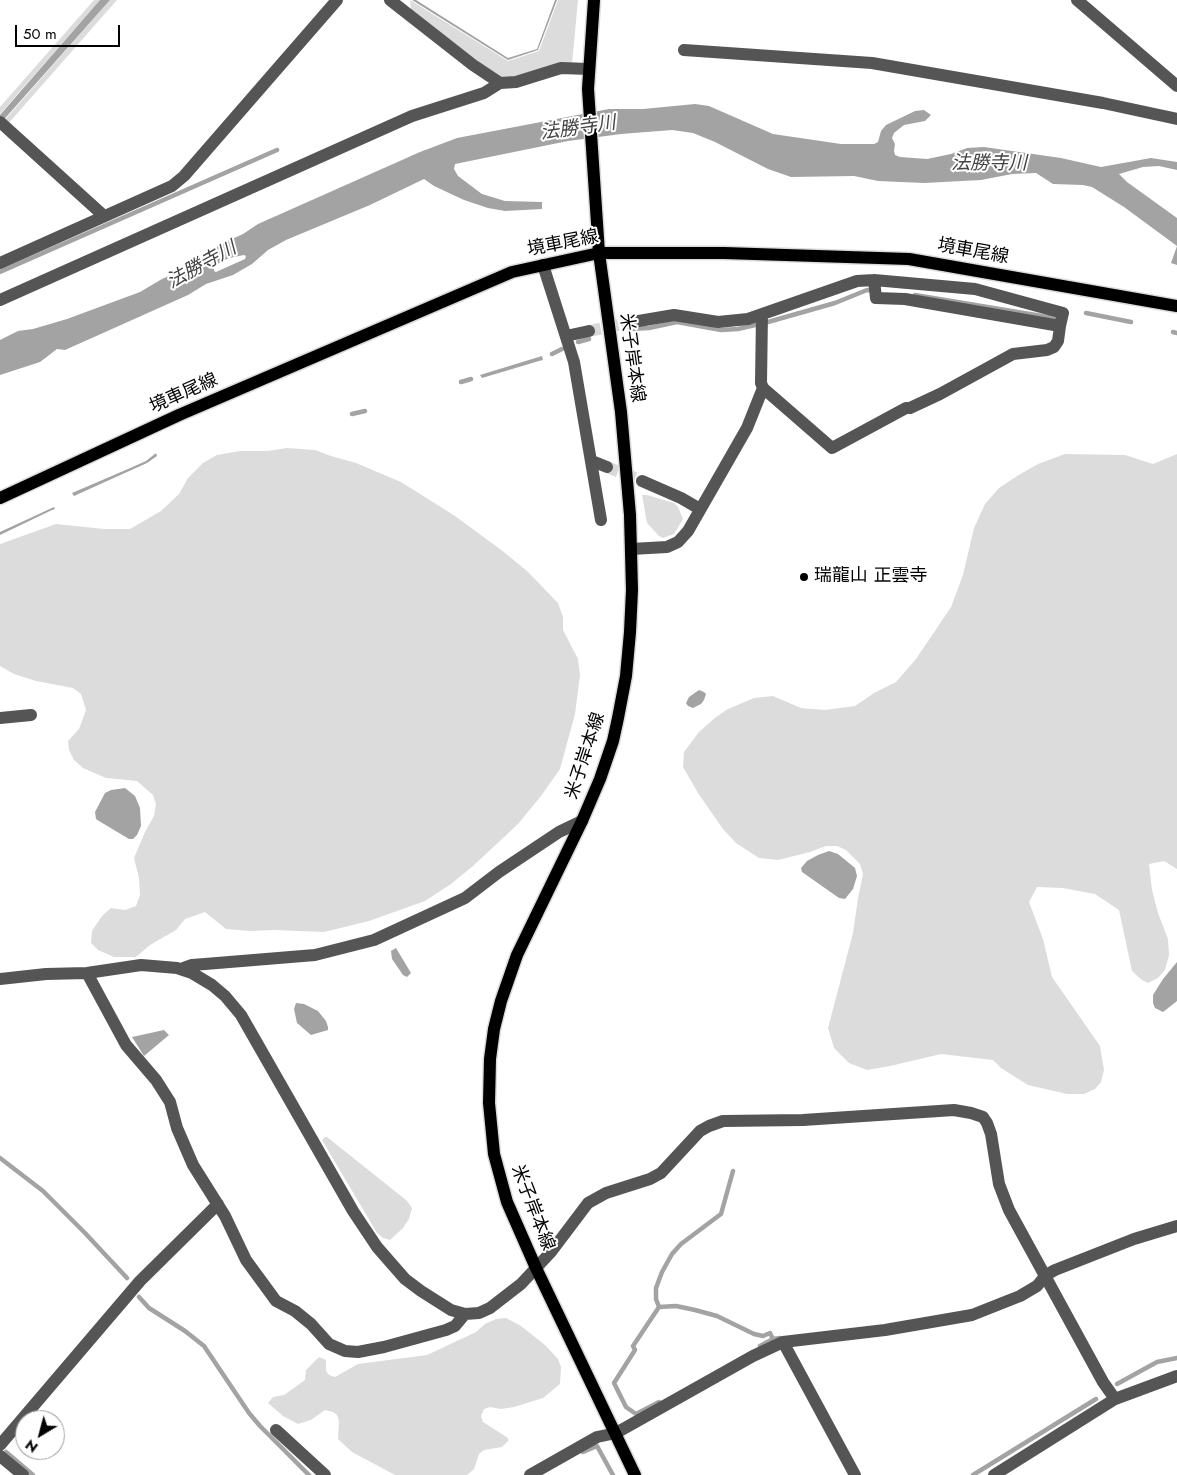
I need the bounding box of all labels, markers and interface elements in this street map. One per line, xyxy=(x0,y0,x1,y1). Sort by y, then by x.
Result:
scale bar xyxy=(18,15,122,47)
text: 50 m xyxy=(23,23,57,45)
water label: 法勝寺川 xyxy=(539,112,617,146)
water label: 法勝寺川 xyxy=(951,153,1027,175)
street label: 境車尾線 xyxy=(526,227,600,261)
street label: 境車尾線 xyxy=(936,235,1010,269)
water label: 法勝寺川 xyxy=(163,238,241,294)
street label: 米子岸本線 xyxy=(614,312,648,404)
street label: 境車尾線 xyxy=(147,369,221,419)
place label: 瑞龍山 正雲寺 xyxy=(814,566,927,588)
marker: 瑞龍山 正雲寺 xyxy=(798,571,810,583)
street label: 米子岸本線 xyxy=(562,710,610,802)
street label: 米子岸本線 xyxy=(506,1162,558,1254)
north arrow xyxy=(15,1410,65,1460)
text: N xyxy=(21,1435,42,1458)

